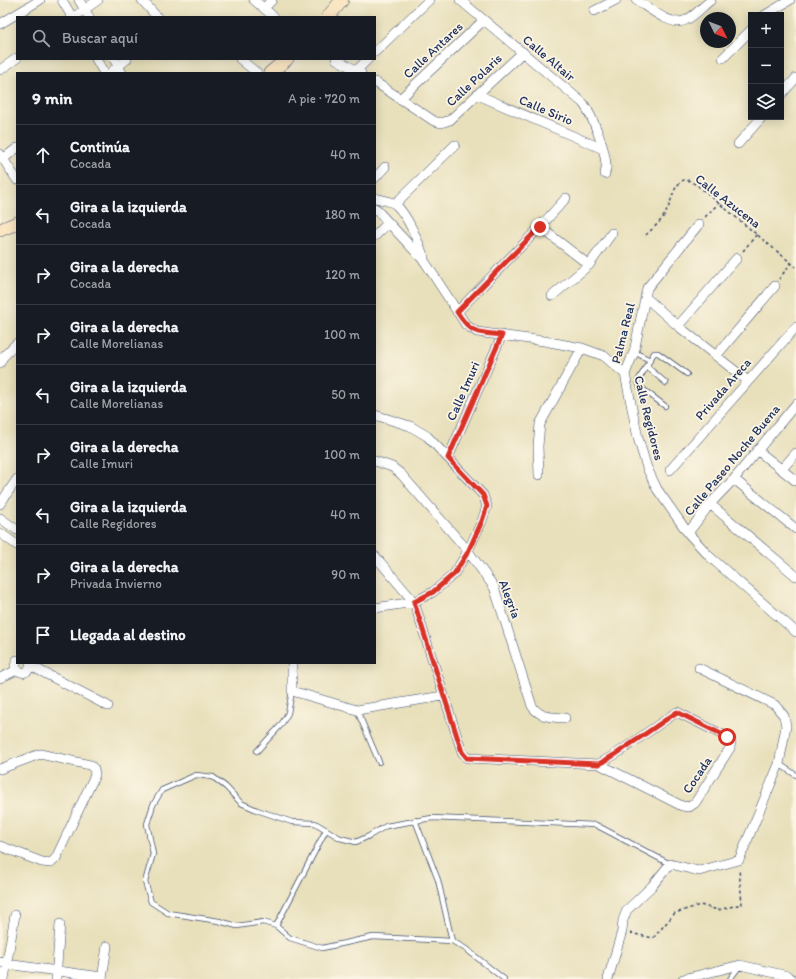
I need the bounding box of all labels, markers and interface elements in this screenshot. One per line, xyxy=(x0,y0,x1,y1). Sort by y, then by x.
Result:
north arrow xyxy=(700,12,736,48)
map controls xyxy=(748,12,784,120)
button: + xyxy=(748,12,784,48)
search box xyxy=(16,16,376,60)
street label: Calle Antares xyxy=(400,19,466,81)
icon: search xyxy=(30,27,52,49)
text: Buscar aquí xyxy=(62,29,138,47)
street label: Calle Altair xyxy=(520,32,578,84)
button: − xyxy=(748,48,784,84)
street label: Calle Polaris xyxy=(443,50,505,109)
button: layers xyxy=(748,84,784,120)
text: 9 min xyxy=(32,88,72,108)
text: A pie · 720 m xyxy=(288,91,360,106)
street label: Calle Sirio xyxy=(517,92,576,128)
text: Continúa xyxy=(70,138,130,156)
icon: ahead xyxy=(32,144,54,166)
text: 40 m xyxy=(330,147,360,162)
text: Cocada xyxy=(70,156,111,171)
street label: Calle Azucena xyxy=(692,171,764,232)
text: Gira a la izquierda xyxy=(70,198,187,216)
icon: left xyxy=(32,204,54,226)
text: 180 m xyxy=(325,207,360,222)
text: Cocada xyxy=(70,216,111,231)
route end xyxy=(531,218,549,236)
text: Gira a la derecha xyxy=(70,258,179,276)
icon: right xyxy=(32,264,54,286)
text: 120 m xyxy=(325,267,360,282)
text: Cocada xyxy=(70,276,111,291)
street label: Palma Real xyxy=(608,301,638,365)
text: Gira a la derecha xyxy=(70,318,179,336)
icon: right xyxy=(32,324,54,346)
text: 100 m xyxy=(324,327,360,342)
text: Calle Morelianas xyxy=(70,336,163,351)
street label: Privada Areca xyxy=(692,355,754,423)
street label: Calle Imuri xyxy=(443,359,483,423)
street label: Calle Regidores xyxy=(631,374,667,462)
text: Gira a la izquierda xyxy=(70,378,187,396)
icon: left xyxy=(32,384,54,406)
text: 50 m xyxy=(331,387,360,402)
text: Calle Morelianas xyxy=(70,396,163,411)
street label: Calle Paseo Noche Buena xyxy=(681,401,783,519)
text: Gira a la derecha xyxy=(70,438,179,456)
icon: right xyxy=(32,444,54,466)
text: 100 m xyxy=(324,447,360,462)
text: Calle Imuri xyxy=(70,456,133,471)
text: Gira a la izquierda xyxy=(70,498,187,516)
icon: left xyxy=(32,504,54,526)
text: 40 m xyxy=(330,507,360,522)
text: Calle Regidores xyxy=(70,516,157,531)
text: Gira a la derecha xyxy=(70,558,179,576)
icon: right xyxy=(32,564,54,586)
text: 90 m xyxy=(331,567,360,582)
text: Privada Invierno xyxy=(70,576,162,591)
street label: Alegría xyxy=(496,578,524,621)
icon: arrive xyxy=(32,624,54,646)
text: Llegada al destino xyxy=(70,626,186,644)
route start xyxy=(718,728,736,746)
street label: Cocada xyxy=(679,754,715,796)

